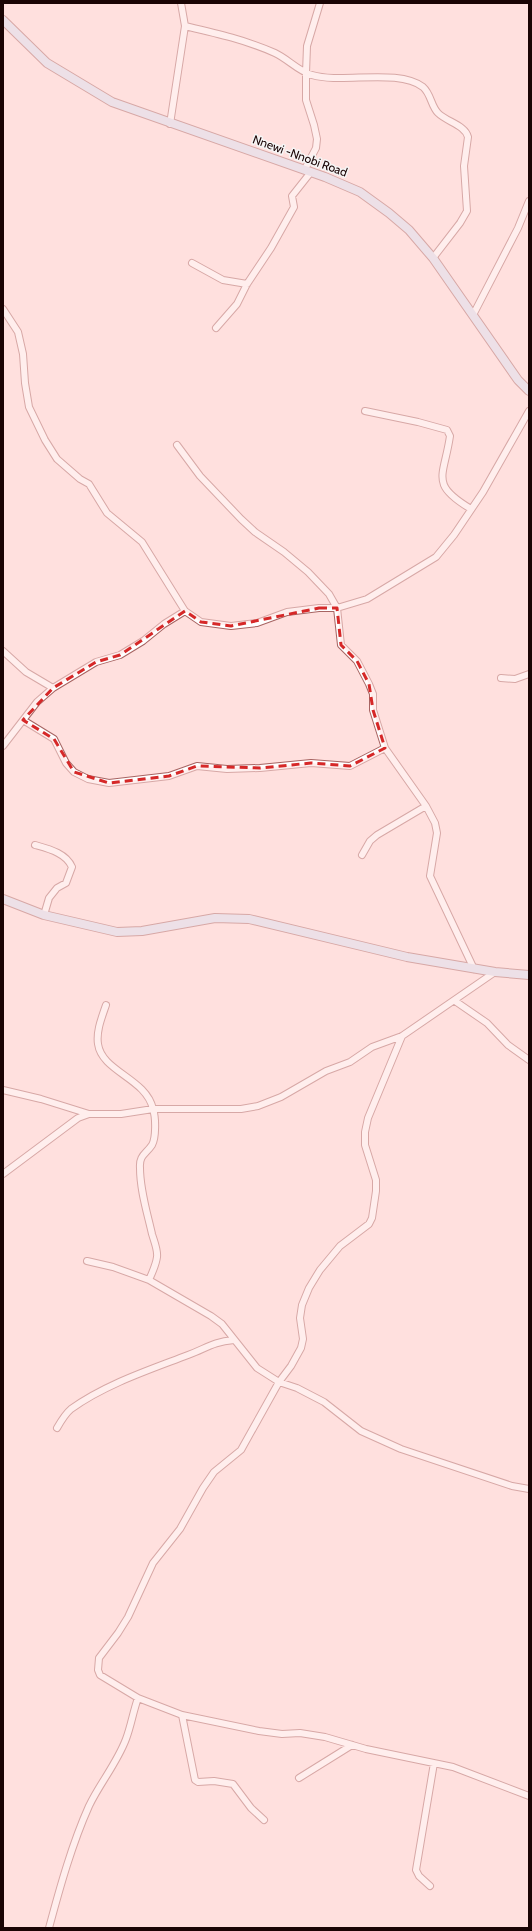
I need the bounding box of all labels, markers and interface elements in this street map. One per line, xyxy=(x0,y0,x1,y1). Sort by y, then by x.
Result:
street label: Nnewi -Nnobi Road xyxy=(251,131,350,180)

